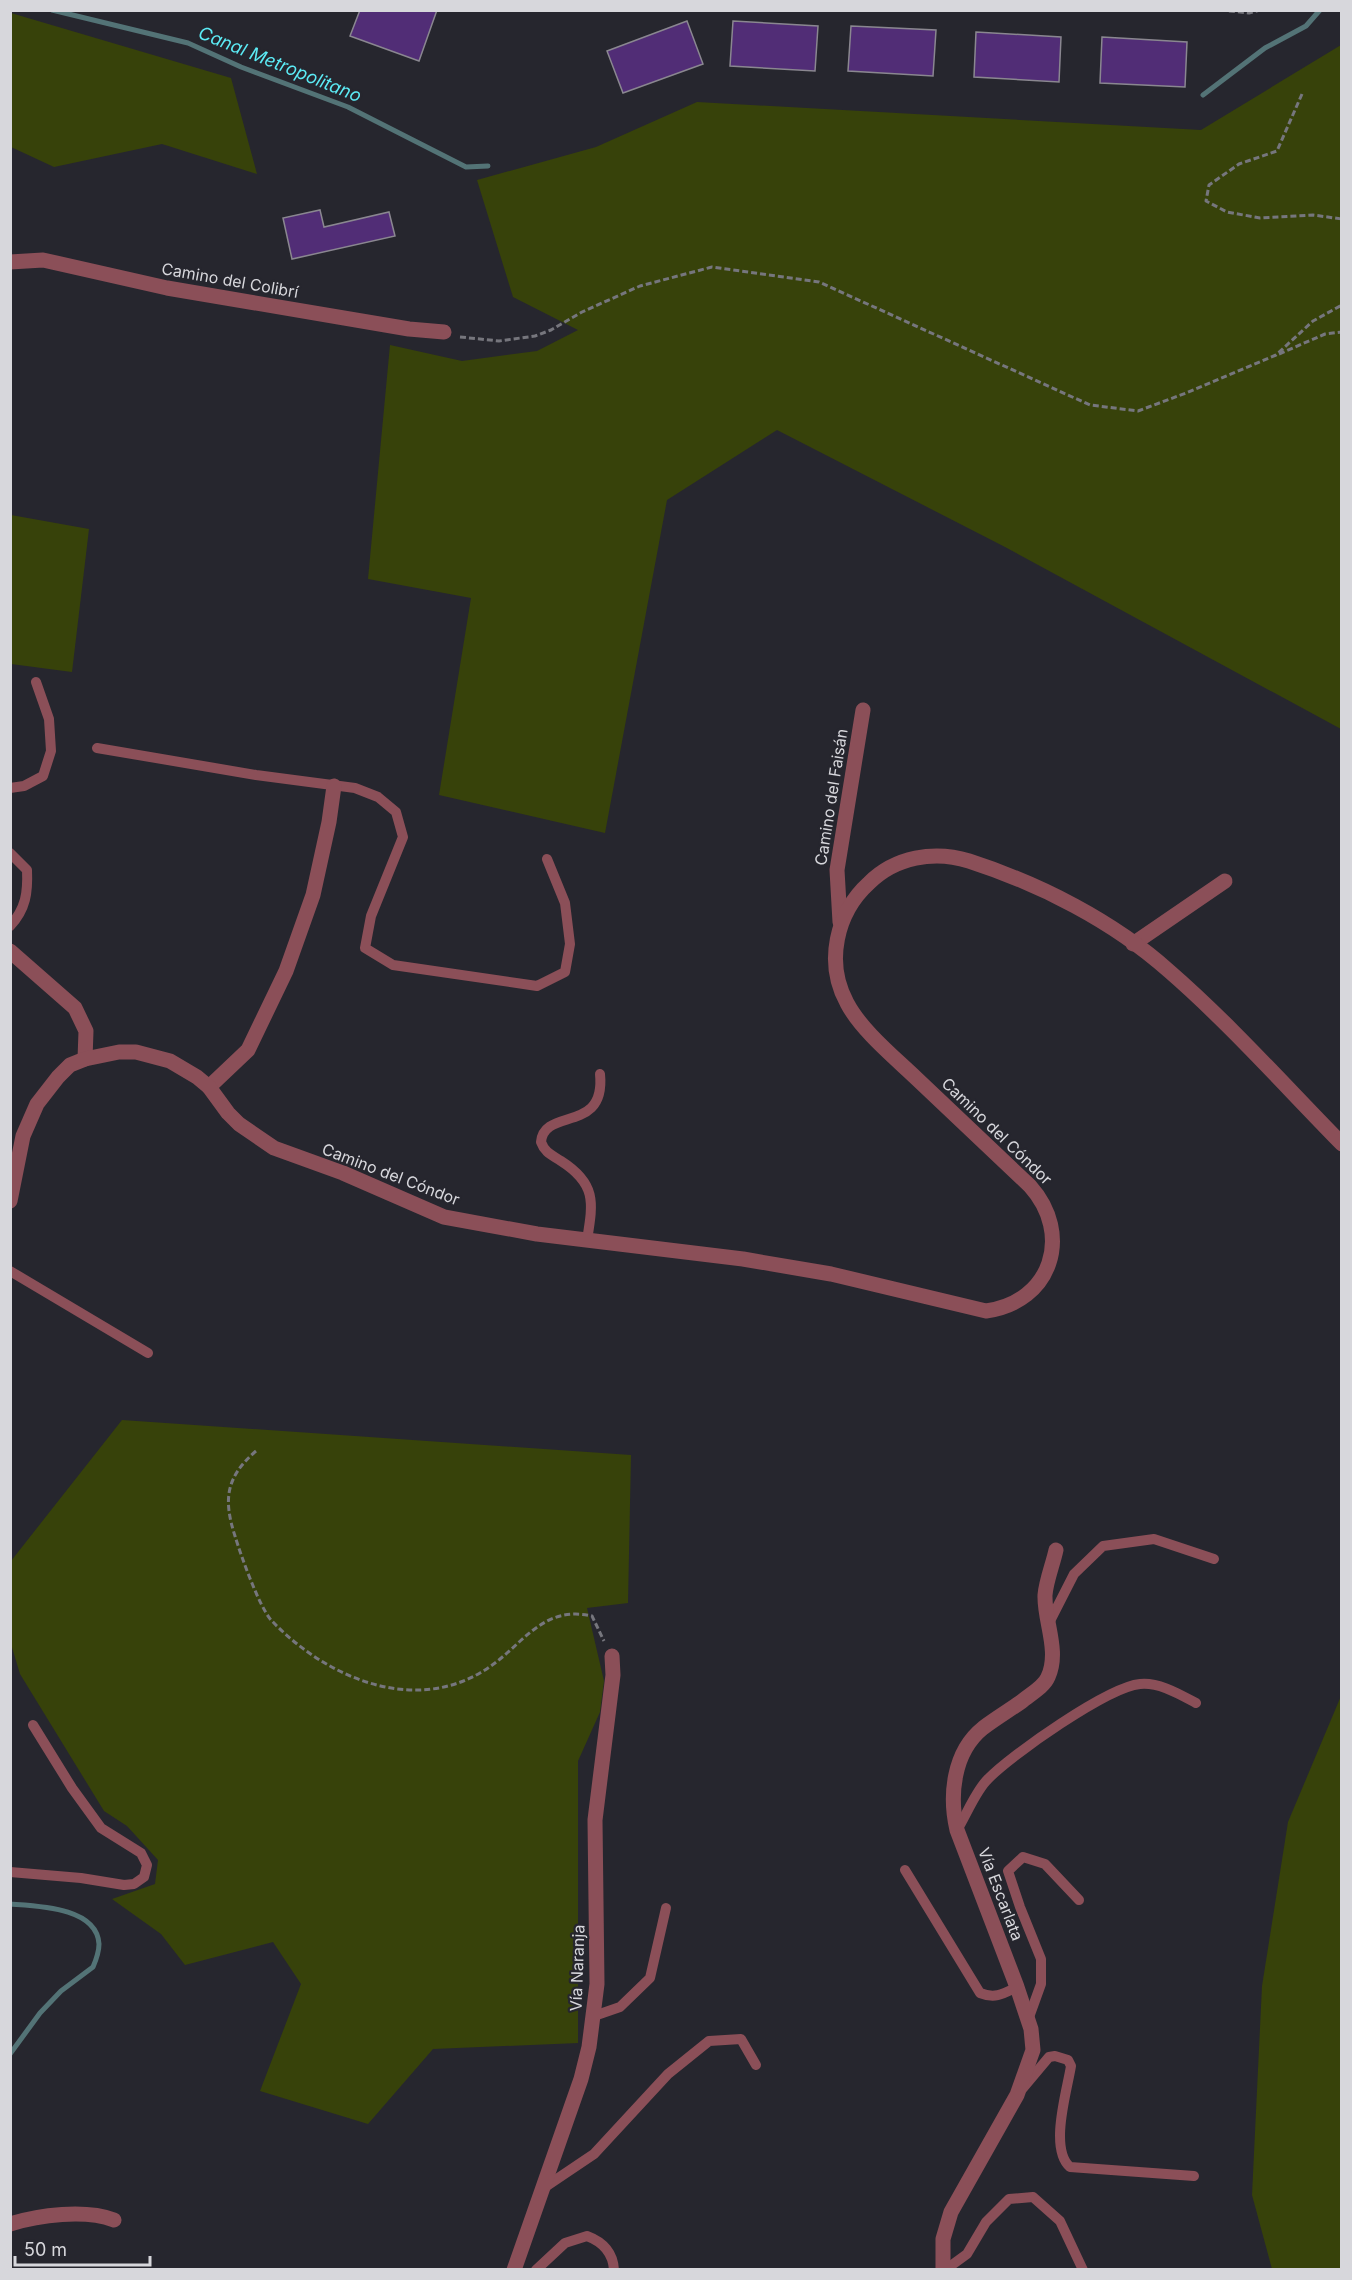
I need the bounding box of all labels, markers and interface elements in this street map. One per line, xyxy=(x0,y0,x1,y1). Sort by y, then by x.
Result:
water label: Canal Metropolitano xyxy=(195,22,365,106)
street label: Camino del Colibrí xyxy=(160,258,300,302)
street label: Camino del Faisán xyxy=(810,727,852,867)
street label: Camino del Cóndor xyxy=(938,1073,1056,1189)
street label: Camino del Cóndor xyxy=(319,1139,463,1209)
street label: Vía Escarlata xyxy=(974,1845,1028,1943)
street label: Vía Naranja xyxy=(565,1924,589,2012)
scale bar xyxy=(15,2229,150,2267)
text: 50 m xyxy=(24,2239,67,2260)

